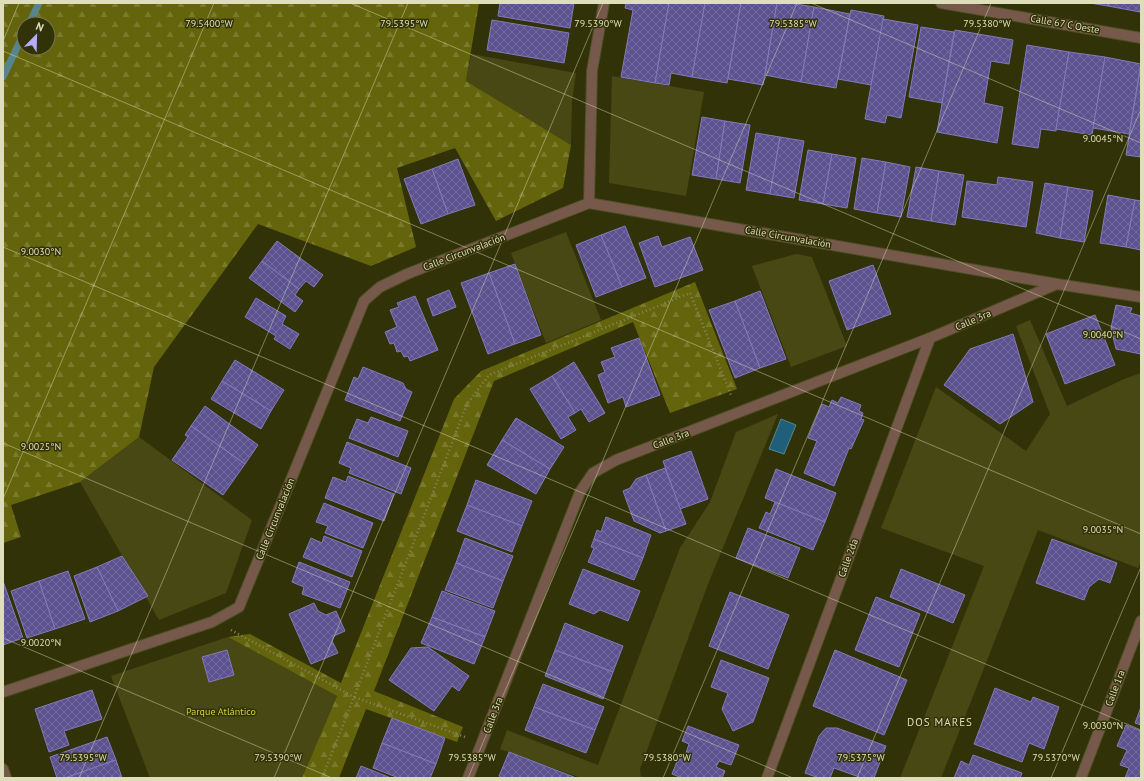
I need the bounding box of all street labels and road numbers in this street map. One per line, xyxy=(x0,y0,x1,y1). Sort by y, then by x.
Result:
street label: Calle 67 C Oeste xyxy=(1030,12,1100,36)
street label: Calle Circunvalación xyxy=(744,223,832,251)
street label: Calle Circunvalación xyxy=(421,230,507,274)
street label: Calle 3ra xyxy=(953,307,993,333)
street label: Calle 3ra xyxy=(651,426,691,452)
street label: Calle Circunvalación xyxy=(253,476,297,562)
street label: Calle 2da xyxy=(835,537,861,579)
street label: Calle 1ra xyxy=(1102,668,1128,708)
street label: Calle 3ra xyxy=(480,695,506,735)

